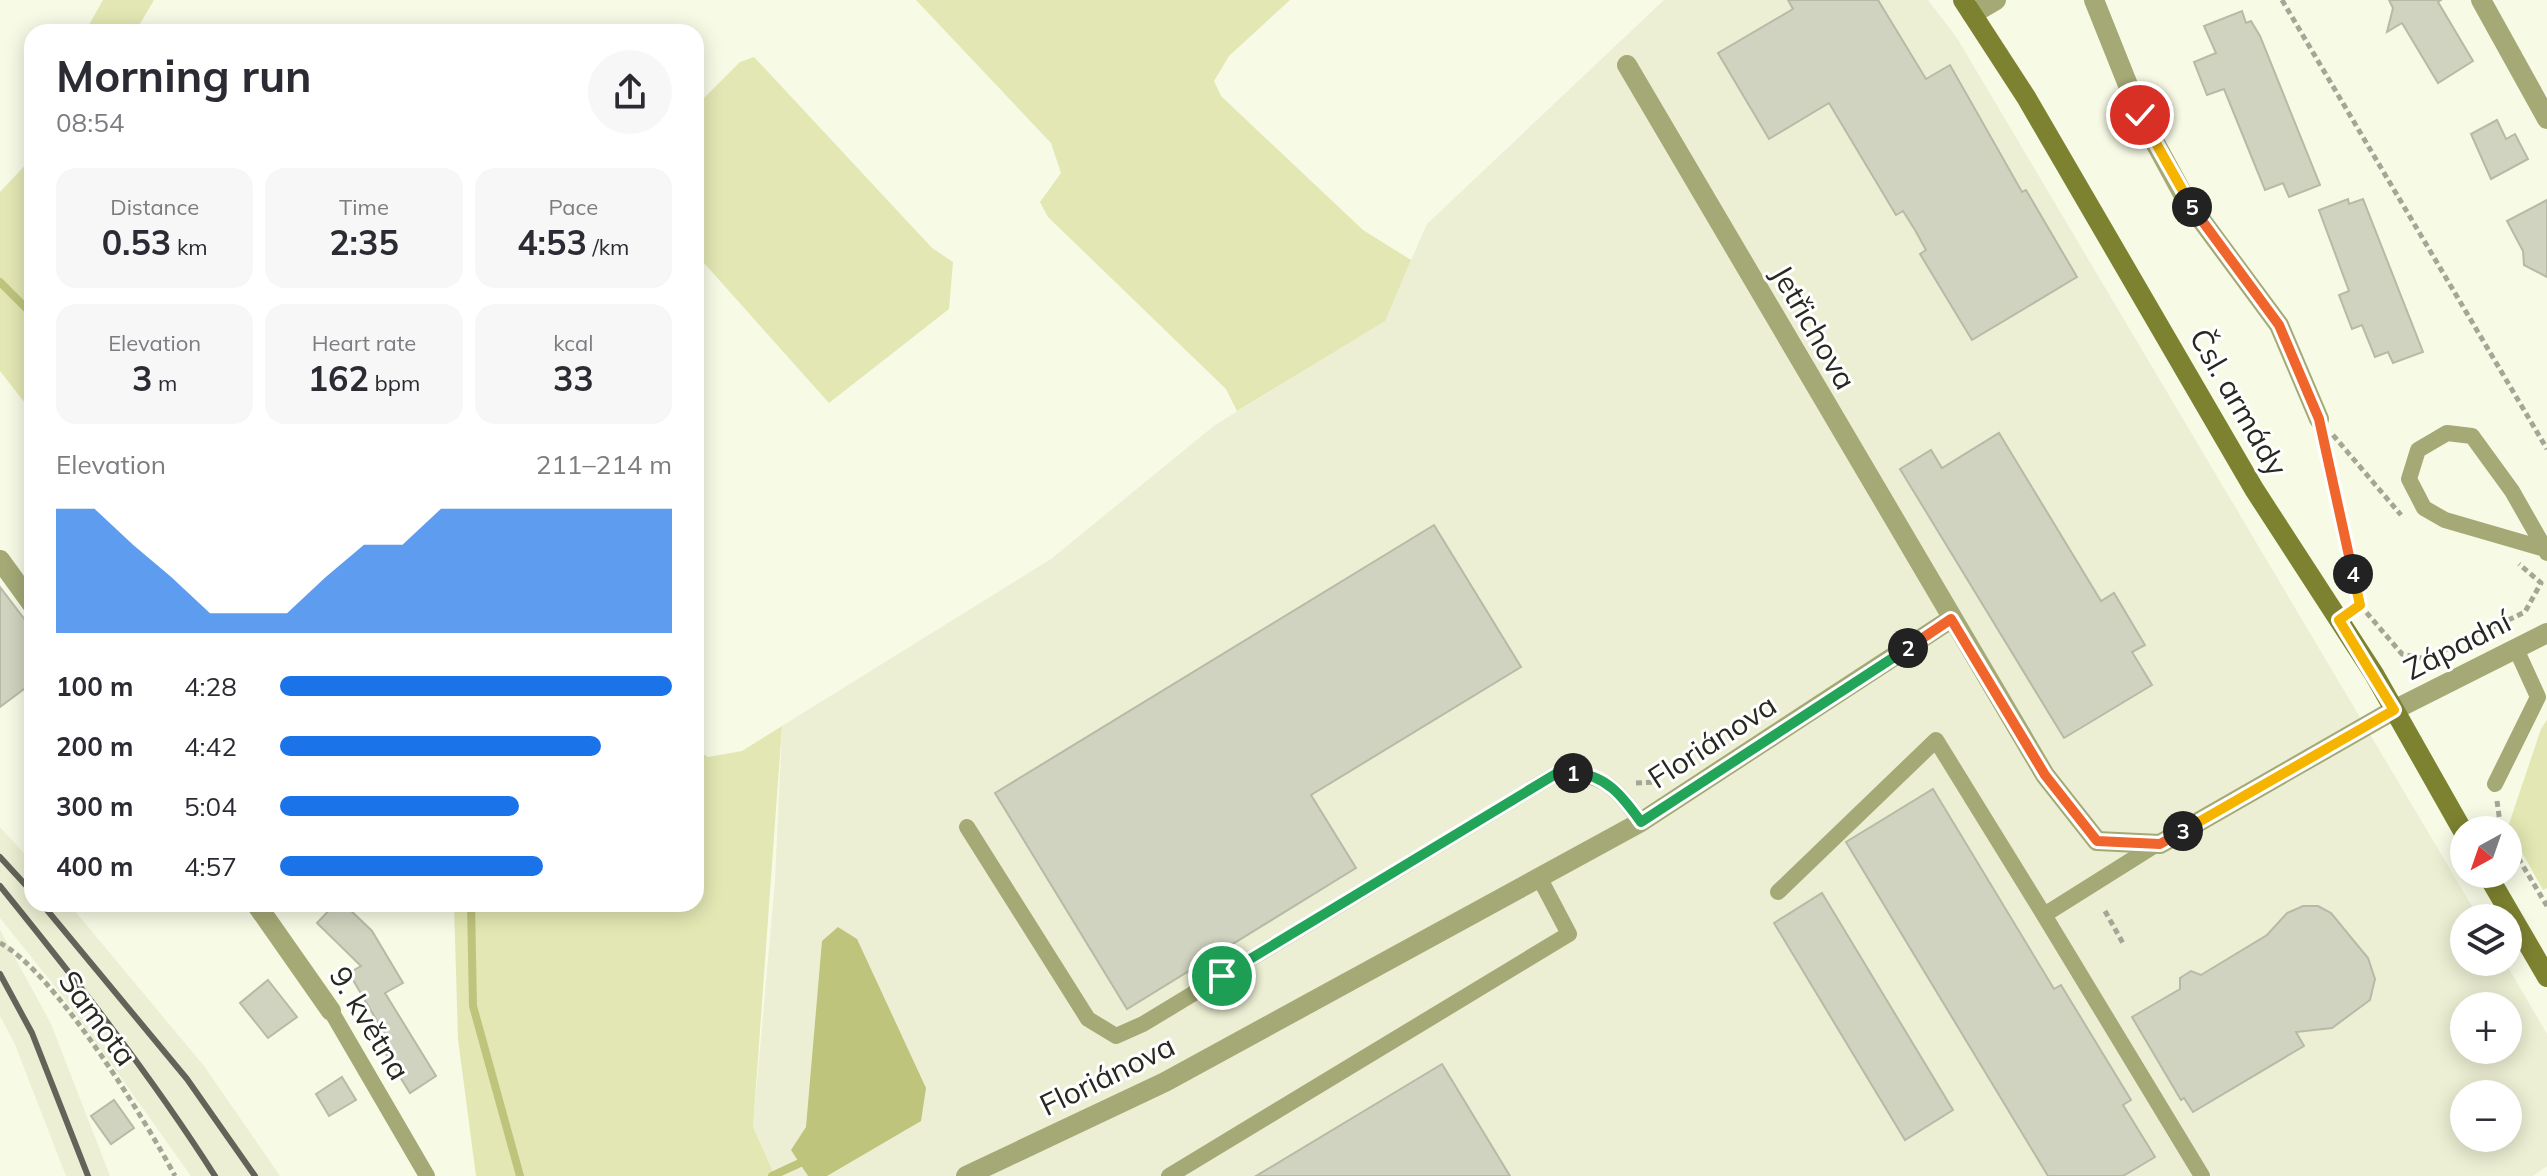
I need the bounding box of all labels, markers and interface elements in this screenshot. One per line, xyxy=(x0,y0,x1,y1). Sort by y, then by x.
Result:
text: Morning run xyxy=(56,48,312,103)
button: share xyxy=(588,50,672,134)
pin xyxy=(2106,81,2174,149)
icon: check xyxy=(2118,93,2162,137)
text: 08:54 xyxy=(56,106,124,139)
pin: 5 xyxy=(2172,187,2212,227)
text: Distance xyxy=(110,193,199,221)
text: Time xyxy=(339,193,389,221)
text: Pace xyxy=(549,193,598,221)
text: 5 xyxy=(2185,193,2199,221)
text: 0.53 xyxy=(102,221,171,264)
text: 2:35 xyxy=(329,221,399,264)
text: 4:53 xyxy=(517,221,587,264)
text: km xyxy=(171,233,208,261)
text: /km xyxy=(587,233,629,261)
street label: Jetřichova xyxy=(1763,258,1865,396)
street label: Čsl. armády xyxy=(2182,321,2297,483)
text: Elevation xyxy=(108,329,201,357)
text: Heart rate xyxy=(312,329,416,357)
text: kcal xyxy=(553,329,593,357)
text: 3 xyxy=(132,357,152,400)
text: 162 xyxy=(308,357,369,400)
text: 33 xyxy=(553,357,594,400)
text: m xyxy=(152,369,177,397)
text: bpm xyxy=(369,369,420,397)
text: Elevation xyxy=(56,448,166,481)
text: 211–214 m xyxy=(536,448,672,481)
pin: 4 xyxy=(2333,554,2373,594)
text: 4 xyxy=(2346,560,2360,588)
street label: Západní xyxy=(2397,601,2518,688)
pin: 2 xyxy=(1888,628,1928,668)
text: 2 xyxy=(1901,634,1915,662)
text: 100 m xyxy=(56,670,133,703)
text: 4:28 xyxy=(184,670,237,703)
street label: Floriánova xyxy=(1641,686,1783,796)
text: 200 m xyxy=(56,730,133,763)
text: 4:42 xyxy=(184,730,237,763)
pin: 1 xyxy=(1553,753,1593,793)
text: 1 xyxy=(1566,759,1580,787)
text: 300 m xyxy=(56,790,133,823)
text: 5:04 xyxy=(184,790,237,823)
pin: 3 xyxy=(2163,811,2203,851)
north arrow xyxy=(2450,816,2522,888)
map controls xyxy=(2450,816,2522,1152)
text: 3 xyxy=(2176,817,2190,845)
text: 400 m xyxy=(56,850,133,883)
text: 4:57 xyxy=(184,850,237,883)
button: layers xyxy=(2450,904,2522,976)
pin xyxy=(1188,942,1256,1010)
icon: arrive xyxy=(1200,954,1244,998)
street label: 9. května xyxy=(321,959,419,1087)
street label: Samota xyxy=(51,963,145,1073)
button: + xyxy=(2450,992,2522,1064)
street label: Floriánova xyxy=(1033,1026,1181,1124)
button: − xyxy=(2450,1080,2522,1152)

